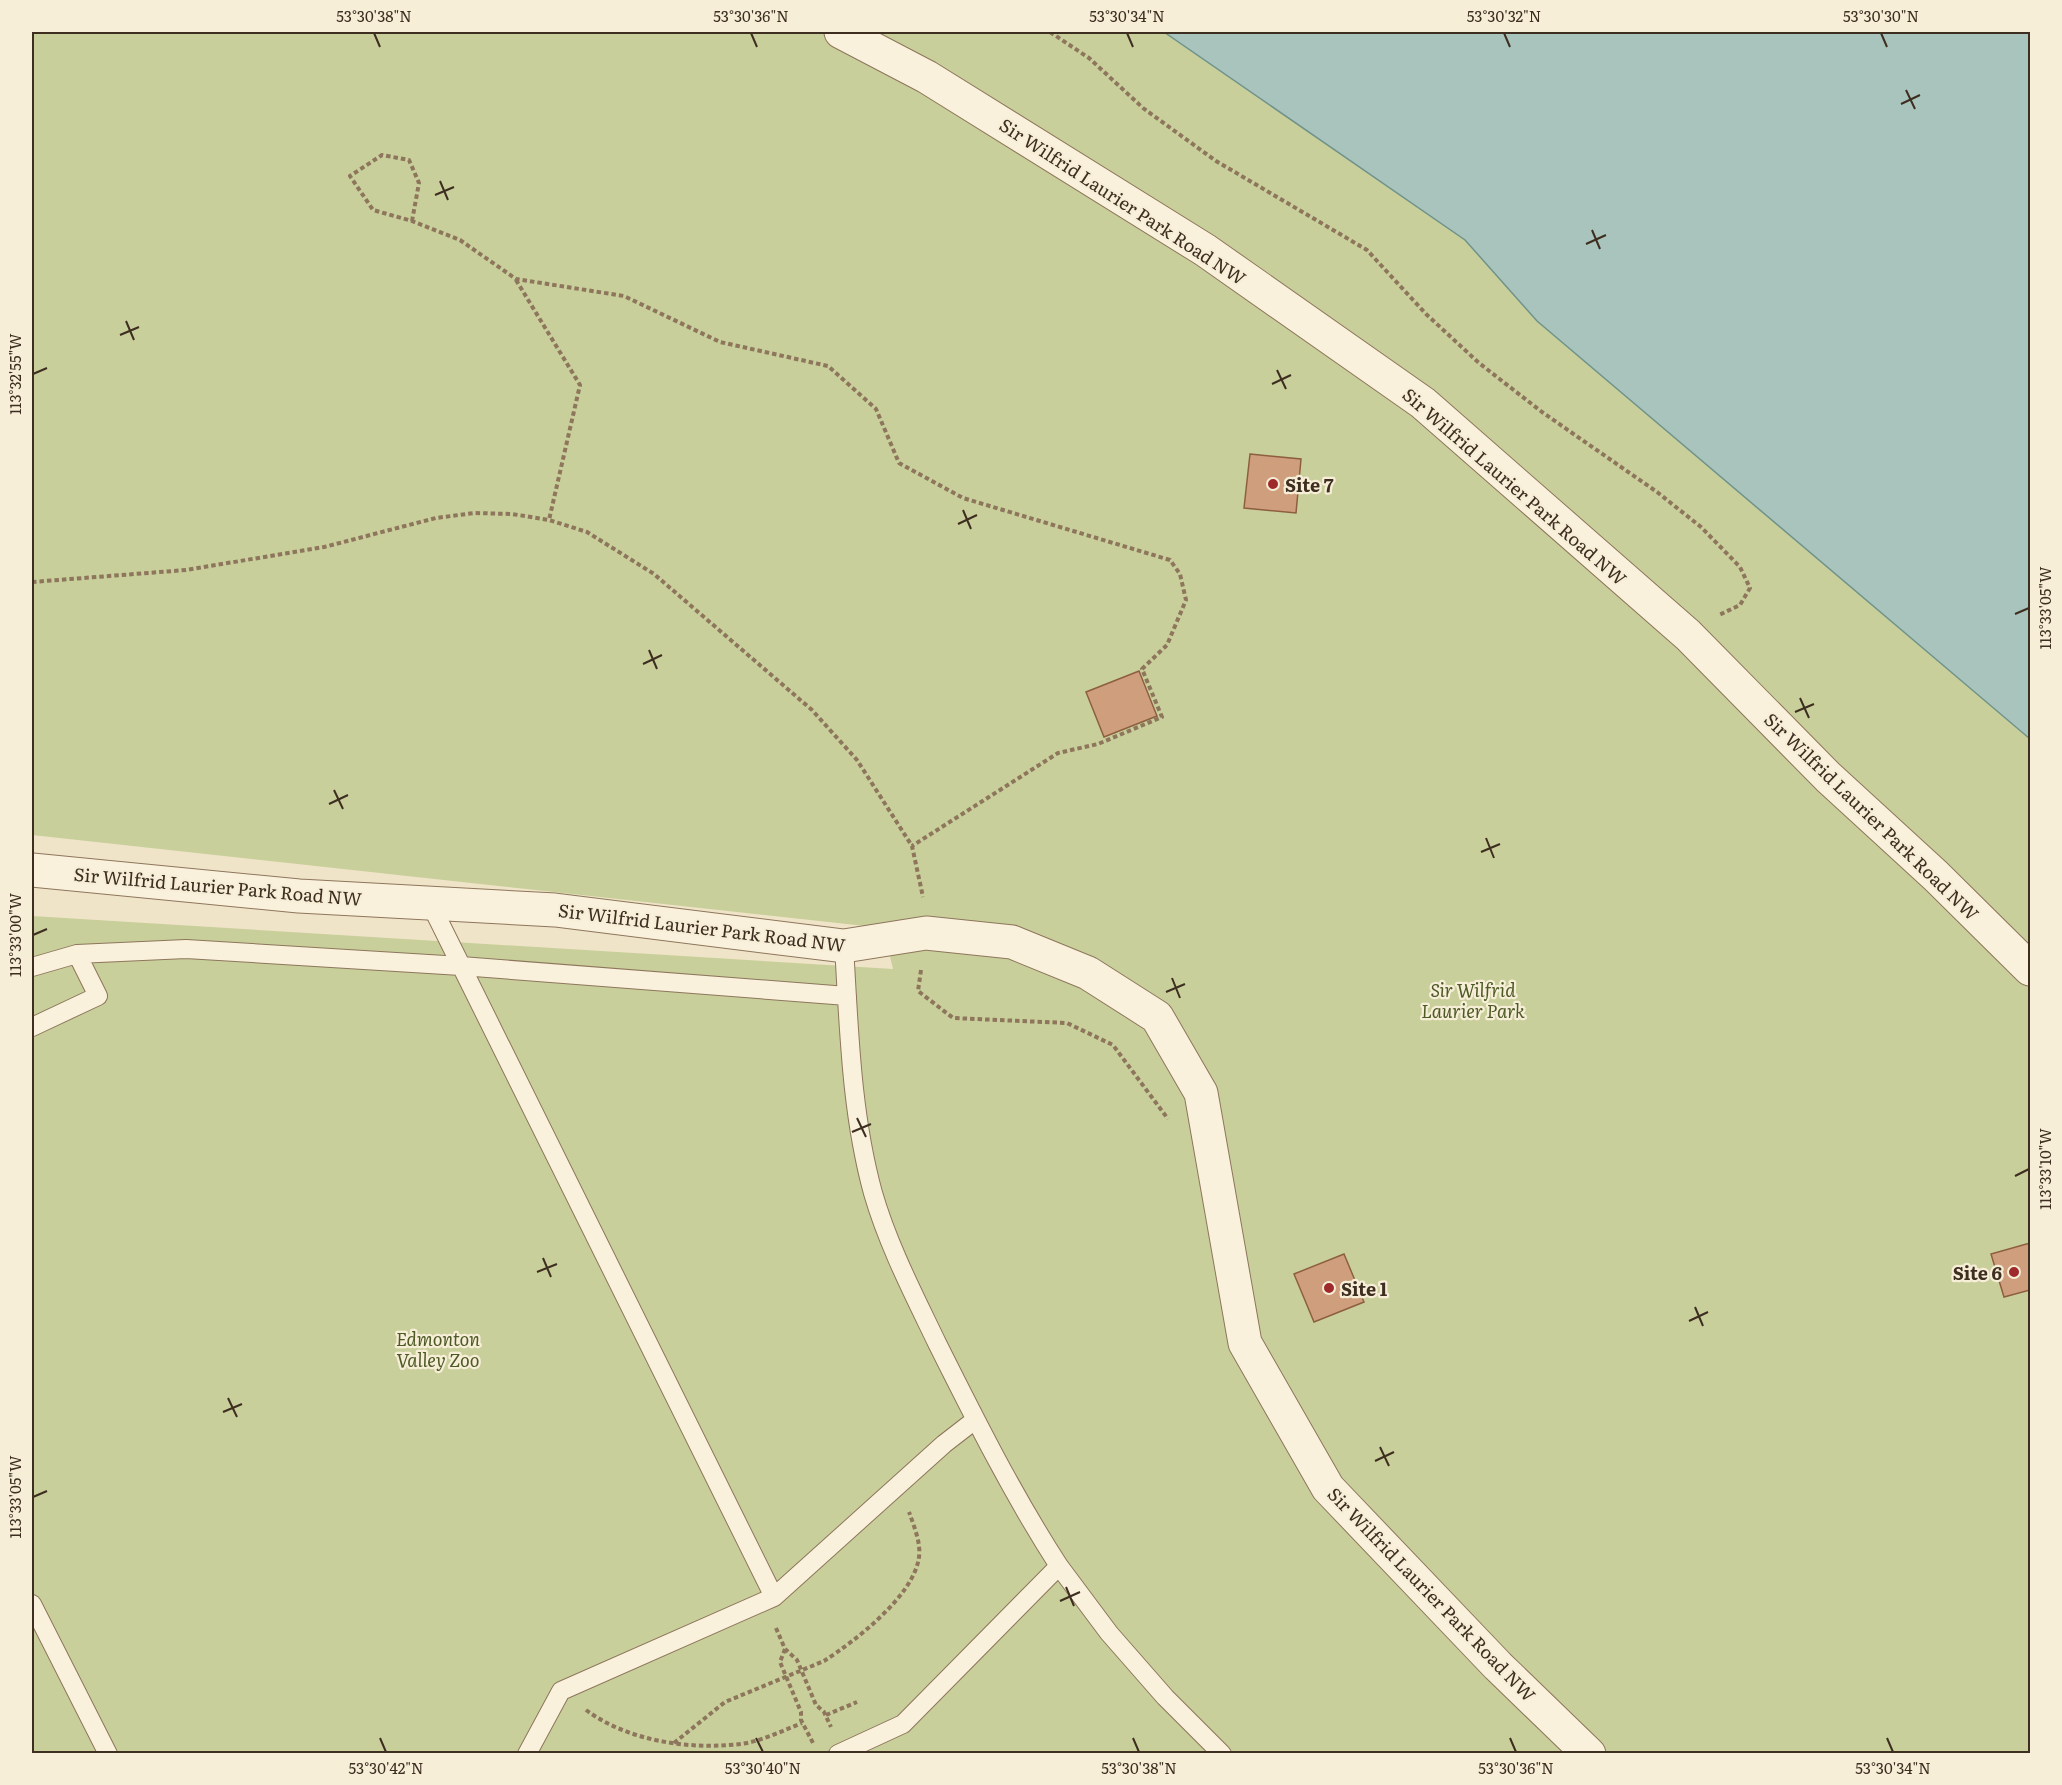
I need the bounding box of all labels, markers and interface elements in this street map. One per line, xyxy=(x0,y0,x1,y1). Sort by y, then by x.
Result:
text: 53°30'38"N xyxy=(336,4,412,27)
text: 53°30'36"N xyxy=(713,4,789,27)
text: 53°30'34"N xyxy=(1089,4,1165,27)
text: 53°30'32"N xyxy=(1467,4,1541,27)
text: 53°30'30"N xyxy=(1843,4,1919,27)
street label: Sir Wilfrid Laurier Park Road NW xyxy=(994,111,1252,291)
text: 113°32'55"W xyxy=(3,333,26,415)
street label: Sir Wilfrid Laurier Park Road NW xyxy=(1397,381,1633,591)
place label: Site 7 xyxy=(1285,471,1334,498)
marker: Site 7 xyxy=(1266,477,1280,491)
text: 113°33'05"W xyxy=(2033,566,2056,650)
street label: Sir Wilfrid Laurier Park Road NW xyxy=(1759,706,1986,926)
street label: Sir Wilfrid Laurier Park Road NW xyxy=(73,860,364,912)
text: 113°33'00"W xyxy=(3,892,26,977)
street label: Sir Wilfrid Laurier Park Road NW xyxy=(557,896,848,958)
park label: Sir Wilfrid Laurier Park xyxy=(1421,976,1525,1024)
text: 113°33'10"W xyxy=(2033,1128,2056,1210)
place label: Site 6 xyxy=(1953,1259,2002,1286)
marker: Site 6 xyxy=(2007,1265,2021,1279)
place label: Site 1 xyxy=(1341,1275,1388,1302)
marker: Site 1 xyxy=(1322,1281,1336,1295)
park label: Edmonton Valley Zoo xyxy=(396,1325,480,1373)
text: 113°33'05"W xyxy=(3,1455,26,1539)
street label: Sir Wilfrid Laurier Park Road NW xyxy=(1322,1481,1542,1708)
text: 53°30'42"N xyxy=(348,1756,424,1779)
text: 53°30'40"N xyxy=(725,1756,801,1779)
text: 53°30'38"N xyxy=(1101,1756,1177,1779)
text: 53°30'36"N xyxy=(1478,1756,1554,1779)
text: 53°30'34"N xyxy=(1855,1756,1931,1779)

